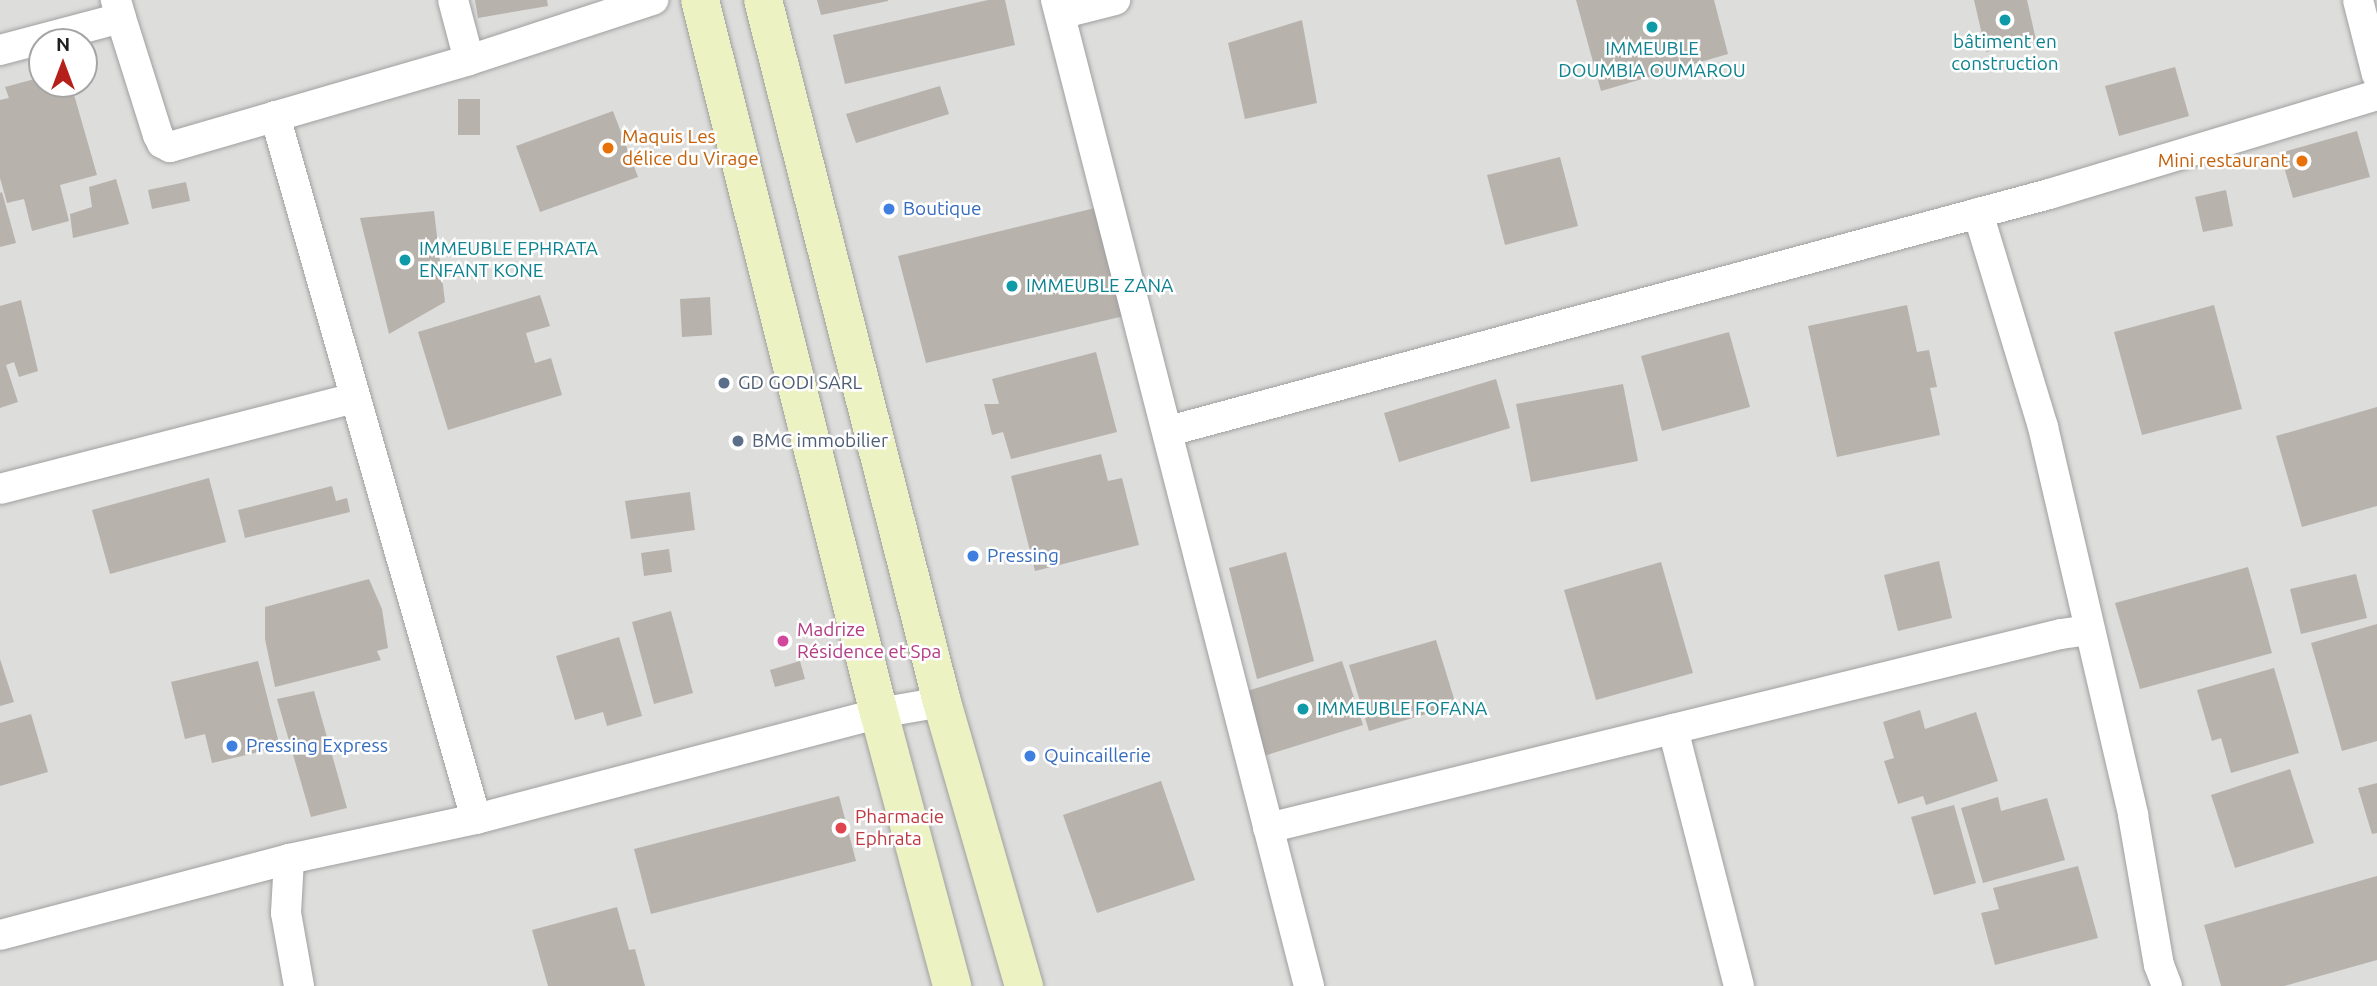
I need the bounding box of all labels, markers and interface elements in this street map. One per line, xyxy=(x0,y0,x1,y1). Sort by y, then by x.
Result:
marker: bâtiment en construction xyxy=(1997,12,2013,28)
marker: IMMEUBLE DOUMBIA OUMAROU xyxy=(1644,19,1660,35)
north arrow xyxy=(28,28,98,98)
place label: bâtiment en construction xyxy=(1951,31,2059,75)
text: N xyxy=(56,33,70,55)
place label: IMMEUBLE DOUMBIA OUMAROU xyxy=(1558,38,1746,82)
place label: Maquis Les délice du Virage xyxy=(622,126,759,170)
marker: Maquis Les délice du Virage xyxy=(600,140,616,156)
place label: Mini restaurant xyxy=(2158,150,2288,172)
marker: Mini restaurant xyxy=(2294,153,2310,169)
place label: Boutique xyxy=(903,198,982,220)
marker: Boutique xyxy=(881,201,897,217)
place label: IMMEUBLE EPHRATA ENFANT KONE xyxy=(419,238,598,282)
marker: IMMEUBLE EPHRATA ENFANT KONE xyxy=(397,252,413,268)
place label: IMMEUBLE ZANA xyxy=(1026,275,1173,297)
marker: IMMEUBLE ZANA xyxy=(1004,278,1020,294)
place label: GD GODI SARL xyxy=(738,372,862,394)
marker: GD GODI SARL xyxy=(716,375,732,391)
place label: BMC immobilier xyxy=(752,430,888,452)
marker: BMC immobilier xyxy=(730,433,746,449)
place label: Pressing xyxy=(987,545,1059,567)
marker: Pressing xyxy=(965,548,981,564)
place label: Madrize Résidence et Spa xyxy=(797,619,941,663)
marker: Madrize Résidence et Spa xyxy=(775,633,791,649)
place label: IMMEUBLE FOFANA xyxy=(1317,698,1487,720)
marker: IMMEUBLE FOFANA xyxy=(1295,701,1311,717)
place label: Pressing Express xyxy=(246,735,388,757)
marker: Pressing Express xyxy=(224,738,240,754)
place label: Quincaillerie xyxy=(1044,745,1151,767)
marker: Quincaillerie xyxy=(1022,748,1038,764)
place label: Pharmacie Ephrata xyxy=(855,806,944,850)
marker: Pharmacie Ephrata xyxy=(833,820,849,836)

